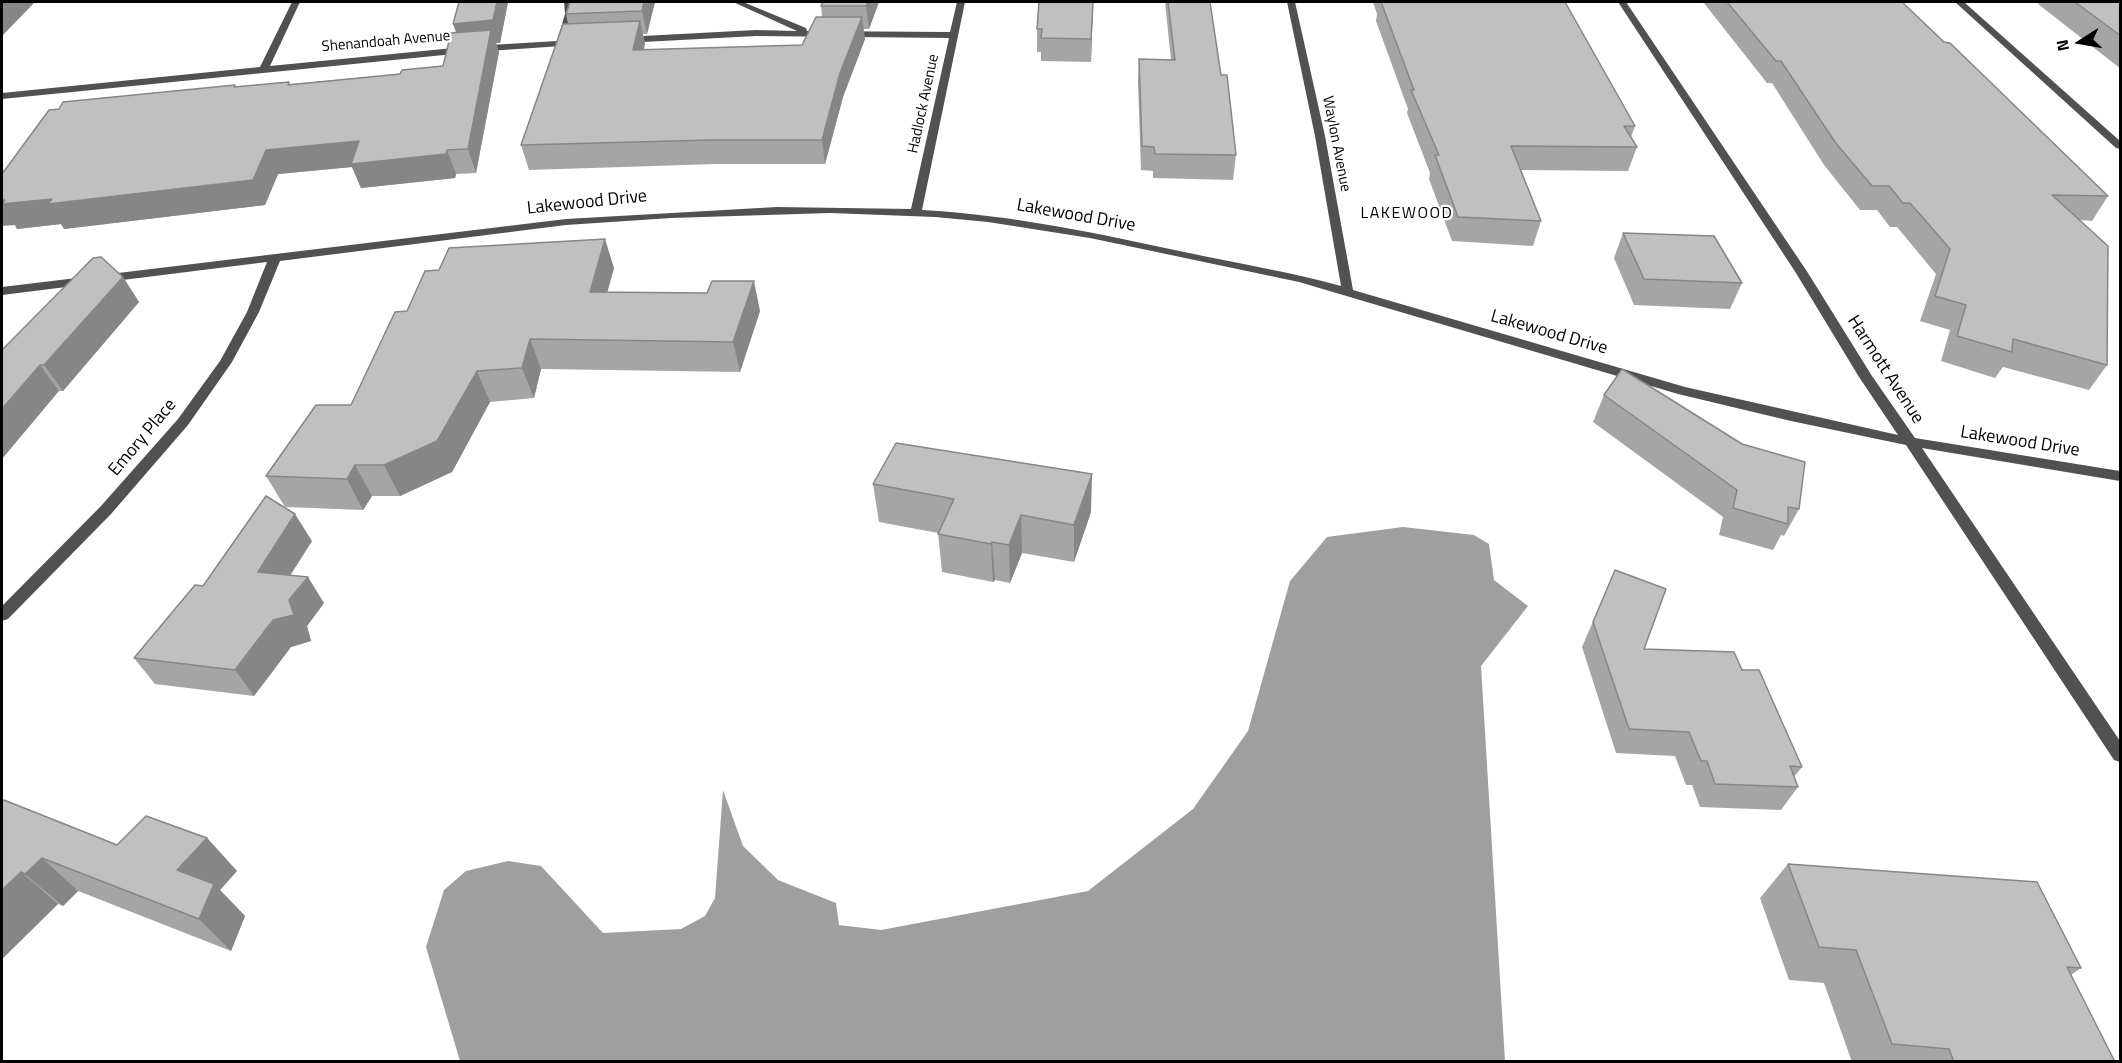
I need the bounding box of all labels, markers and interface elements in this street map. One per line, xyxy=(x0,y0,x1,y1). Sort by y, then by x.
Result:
north arrow xyxy=(2050,12,2110,72)
street label: Shenandoah Avenue xyxy=(321,27,451,57)
text: N xyxy=(2049,38,2075,53)
street label: Hadlock Avenue xyxy=(905,53,943,155)
street label: Waylon Avenue xyxy=(1318,94,1354,194)
street label: Lakewood Drive xyxy=(526,186,648,220)
street label: Lakewood Drive xyxy=(1015,195,1137,237)
district label: LAKEWOOD xyxy=(1361,204,1453,224)
street label: Lakewood Drive xyxy=(1488,306,1610,360)
street label: Harmott Avenue xyxy=(1842,312,1928,428)
street label: Emory Place xyxy=(104,395,182,481)
street label: Lakewood Drive xyxy=(1959,422,2081,462)

